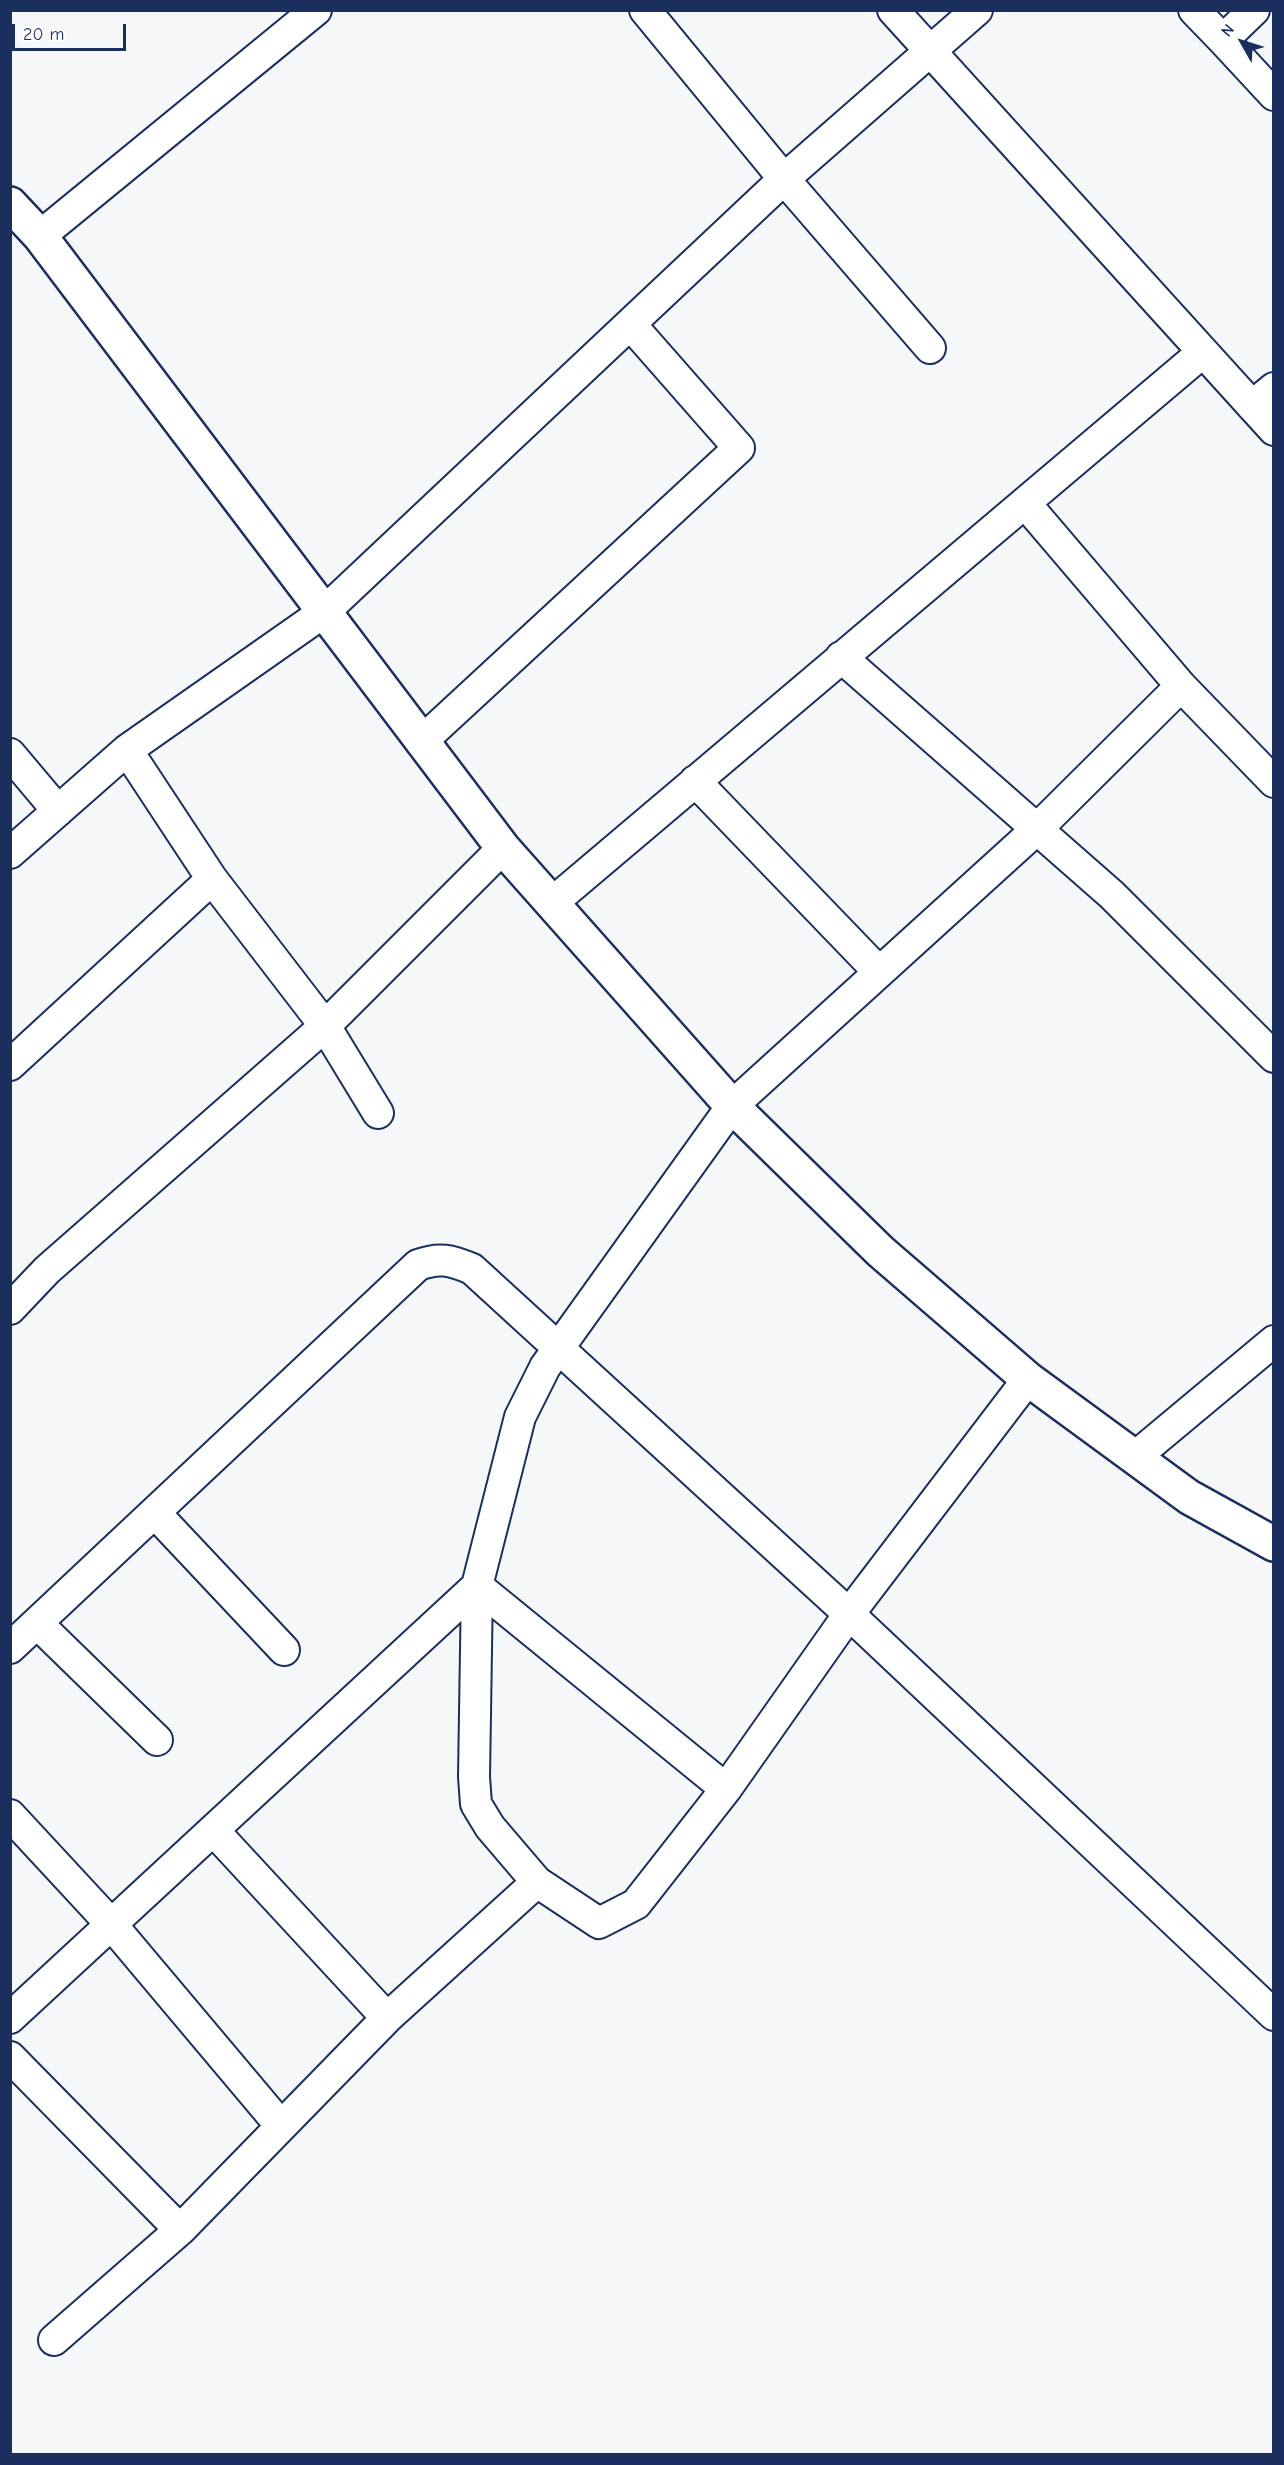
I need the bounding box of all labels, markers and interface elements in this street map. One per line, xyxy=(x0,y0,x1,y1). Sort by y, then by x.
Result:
scale bar xyxy=(15,12,129,50)
north arrow xyxy=(1212,12,1272,72)
text: N xyxy=(1218,21,1238,40)
text: 20 m xyxy=(23,24,64,45)

